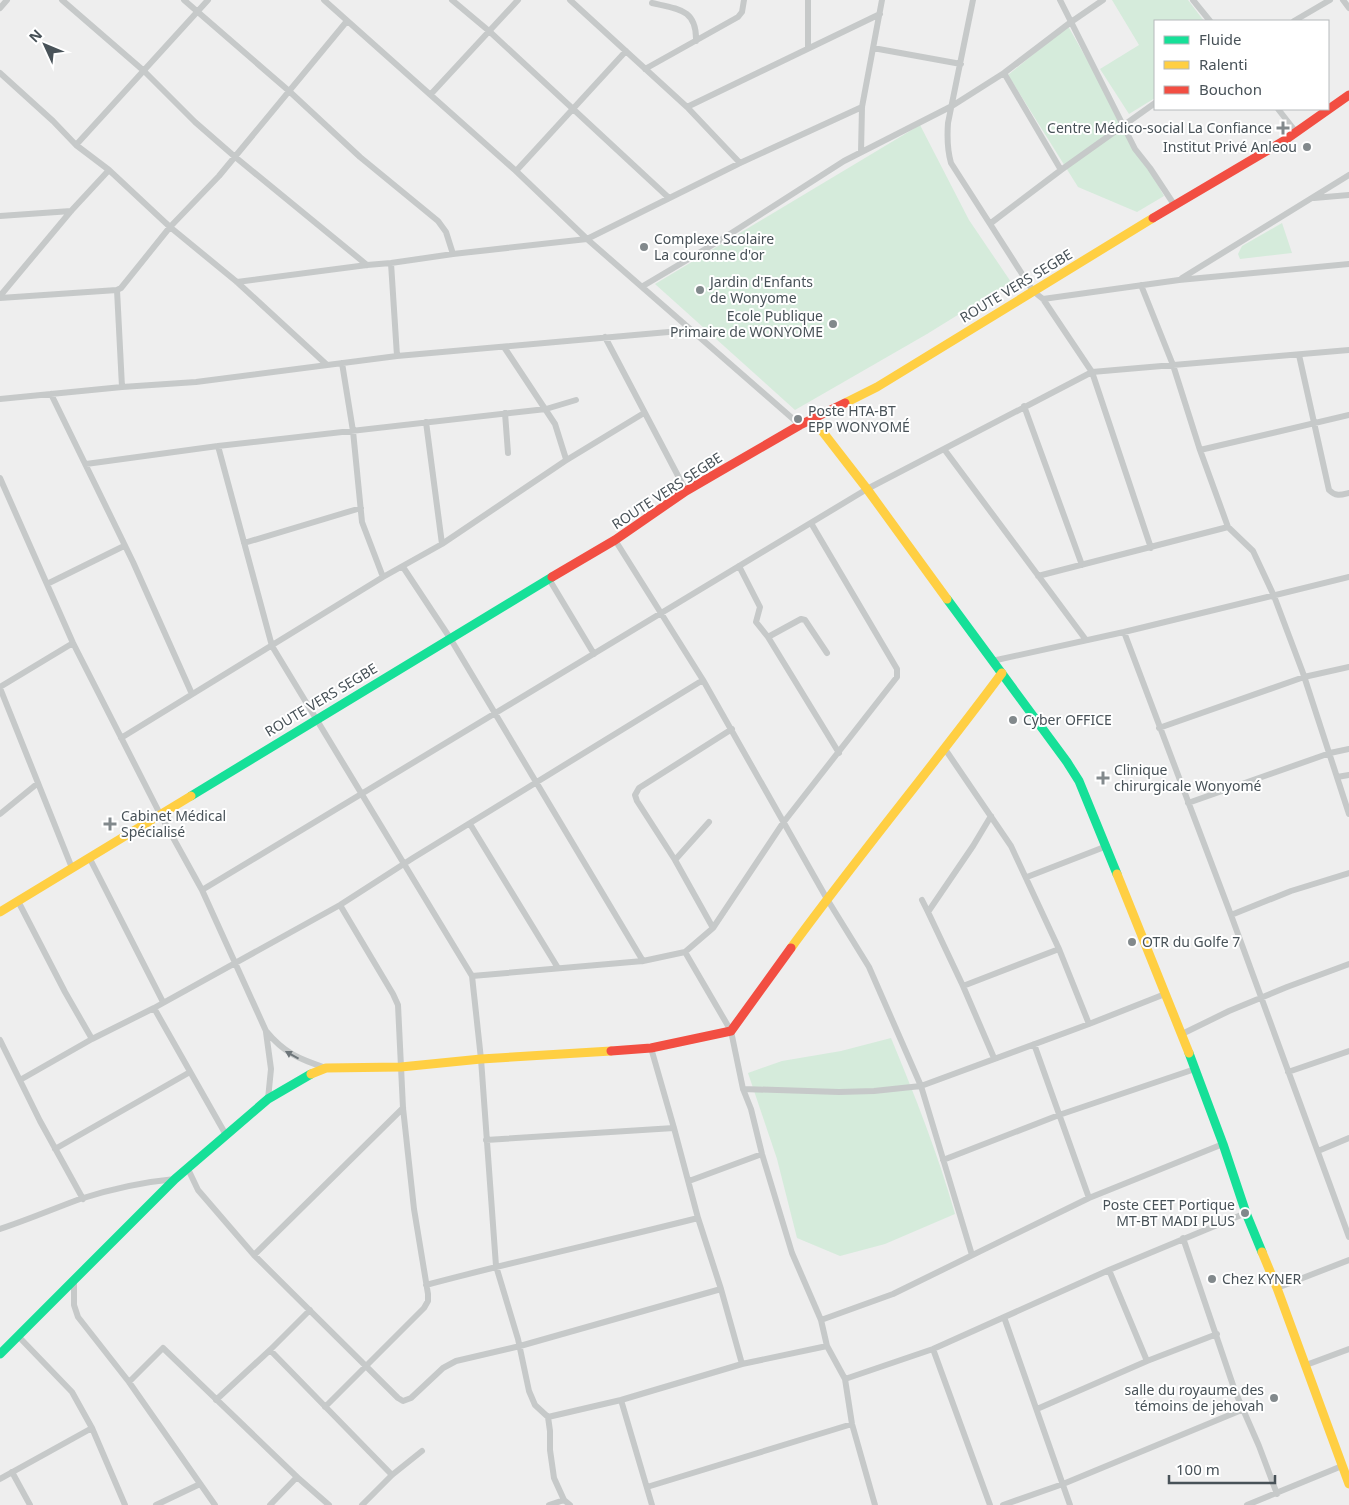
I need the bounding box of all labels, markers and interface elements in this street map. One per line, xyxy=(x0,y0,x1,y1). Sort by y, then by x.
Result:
north arrow xyxy=(20,20,70,70)
legend xyxy=(1154,20,1329,110)
text: N xyxy=(24,25,46,46)
text: Fluide xyxy=(1199,29,1241,49)
text: Ralenti xyxy=(1199,54,1248,74)
text: Bouchon xyxy=(1199,79,1262,99)
place label: Centre Médico-social La Confiance xyxy=(1047,118,1272,137)
marker: Centre Médico-social La Confiance xyxy=(1276,121,1290,135)
place label: Institut Privé Anleou xyxy=(1163,137,1297,156)
marker: Institut Privé Anleou xyxy=(1301,141,1313,153)
place label: Complexe Scolaire La couronne d'or xyxy=(654,229,774,264)
marker: Complexe Scolaire La couronne d'or xyxy=(638,241,650,253)
street label: ROUTE VERS SEGBE xyxy=(956,245,1075,327)
place label: Jardin d'Enfants de Wonyome xyxy=(708,272,813,307)
marker: Jardin d'Enfants de Wonyome xyxy=(694,284,706,296)
place label: Ecole Publique Primaire de WONYOME xyxy=(670,306,823,341)
marker: Ecole Publique Primaire de WONYOME xyxy=(827,318,839,330)
place label: Poste HTA-BT EPP WONYOMÉ xyxy=(808,401,910,436)
marker: Poste HTA-BT EPP WONYOMÉ xyxy=(792,413,804,425)
street label: ROUTE VERS SEGBE xyxy=(608,448,726,533)
street label: ROUTE VERS SEGBE xyxy=(261,659,380,741)
place label: Cyber OFFICE xyxy=(1023,710,1112,729)
marker: Cyber OFFICE xyxy=(1007,714,1019,726)
place label: Clinique chirurgicale Wonyomé xyxy=(1114,760,1262,795)
marker: Clinique chirurgicale Wonyomé xyxy=(1096,771,1110,785)
place label: Cabinet Médical Spécialisé xyxy=(121,806,226,841)
marker: Cabinet Médical Spécialisé xyxy=(103,817,117,831)
place label: OTR du Golfe 7 xyxy=(1142,932,1240,951)
marker: OTR du Golfe 7 xyxy=(1126,936,1138,948)
one-way arrow xyxy=(286,1050,299,1059)
place label: Poste CEET Portique MT-BT MADI PLUS xyxy=(1102,1195,1235,1230)
marker: Poste CEET Portique MT-BT MADI PLUS xyxy=(1239,1207,1251,1219)
place label: Chez KYNER xyxy=(1222,1269,1301,1288)
marker: Chez KYNER xyxy=(1206,1273,1218,1285)
place label: salle du royaume des témoins de jehovah xyxy=(1125,1380,1264,1415)
marker: salle du royaume des témoins de jehovah xyxy=(1268,1392,1280,1404)
scale bar xyxy=(1169,1452,1275,1484)
text: 100 m xyxy=(1176,1459,1220,1479)

